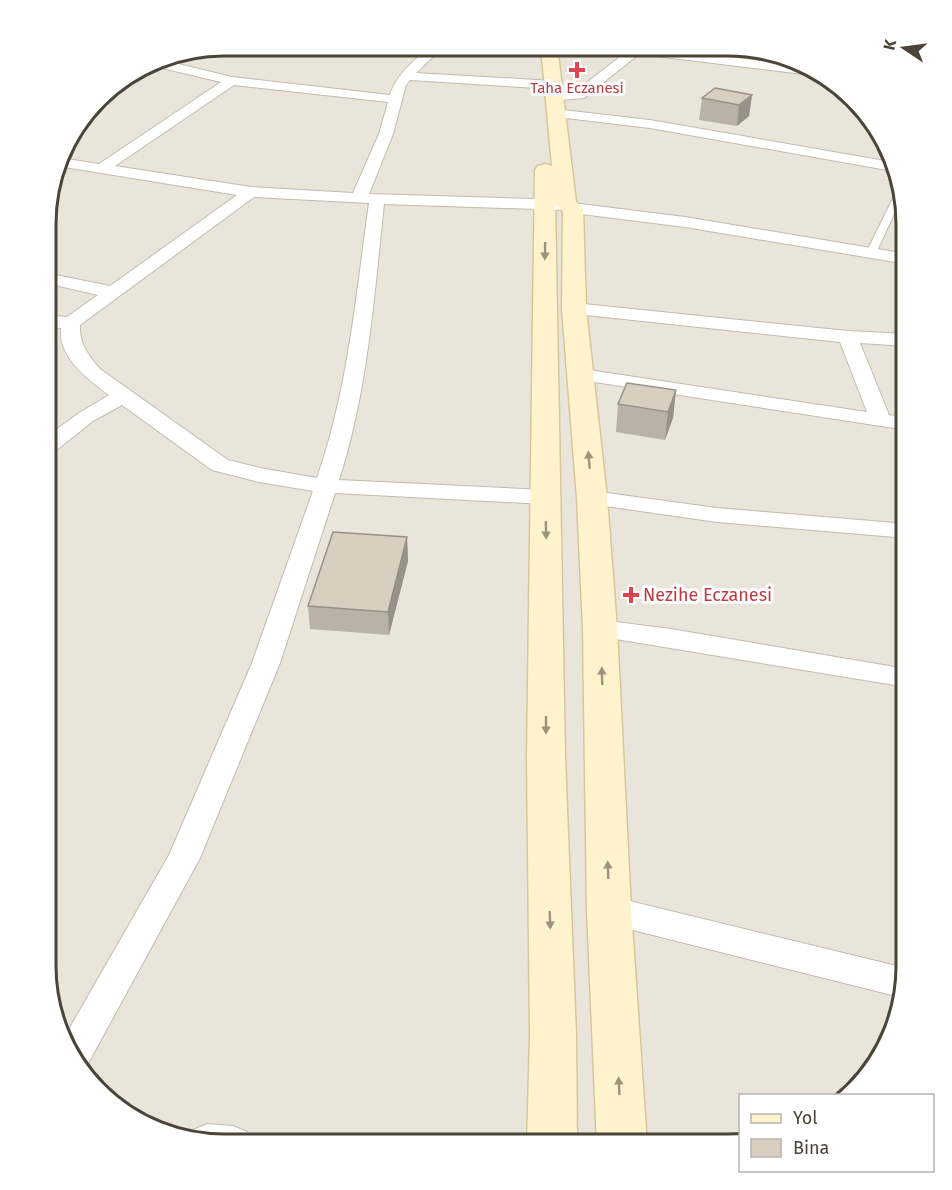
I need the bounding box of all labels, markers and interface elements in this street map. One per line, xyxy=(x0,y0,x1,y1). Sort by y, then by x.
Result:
north arrow xyxy=(874,18,934,78)
text: K xyxy=(879,37,900,52)
marker: Taha Eczanesi xyxy=(570,63,584,77)
place label: Taha Eczanesi xyxy=(530,79,624,97)
one-way arrow xyxy=(541,242,550,261)
one-way arrow xyxy=(584,450,594,469)
one-way arrow xyxy=(541,521,551,540)
place label: Nezihe Eczanesi xyxy=(643,584,772,606)
marker: Nezihe Eczanesi xyxy=(624,588,638,602)
one-way arrow xyxy=(597,666,606,685)
one-way arrow xyxy=(541,716,551,735)
one-way arrow xyxy=(603,861,612,880)
one-way arrow xyxy=(545,911,555,930)
one-way arrow xyxy=(614,1077,623,1096)
legend xyxy=(739,1094,934,1172)
text: Yol xyxy=(793,1107,818,1129)
text: Bina xyxy=(793,1137,829,1159)

